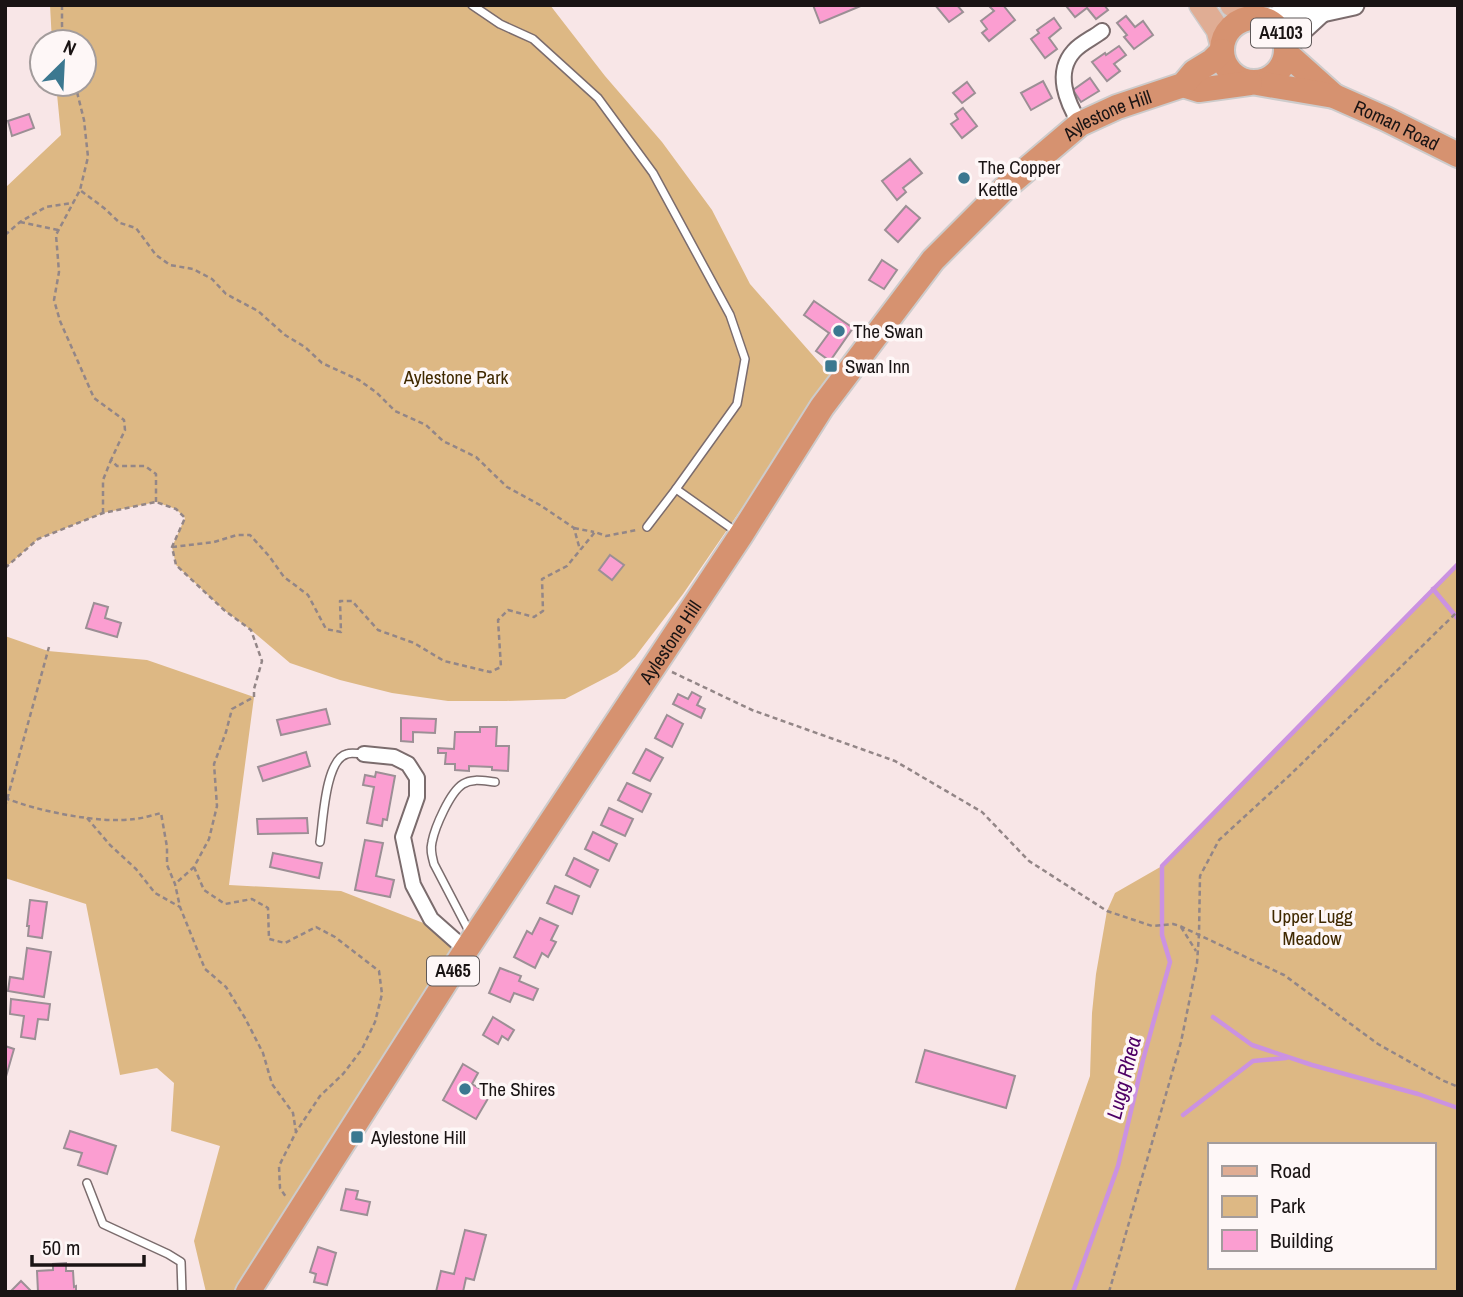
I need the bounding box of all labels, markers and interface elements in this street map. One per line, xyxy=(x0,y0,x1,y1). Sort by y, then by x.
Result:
road number: A4103 xyxy=(1251,18,1311,48)
north arrow xyxy=(28,28,98,98)
text: N xyxy=(59,33,80,62)
street label: Aylestone Hill xyxy=(1056,83,1155,147)
street label: Roman Road xyxy=(1350,93,1444,157)
place label: The Copper Kettle xyxy=(978,154,1061,202)
marker: The Copper Kettle xyxy=(956,170,972,186)
place label: The Swan xyxy=(853,318,923,344)
marker: The Swan xyxy=(831,323,847,339)
place label: Swan Inn xyxy=(845,353,910,379)
marker: Swan Inn xyxy=(823,358,839,374)
park label: Aylestone Park xyxy=(403,364,508,390)
street label: Aylestone Hill xyxy=(632,595,707,690)
park label: Upper Lugg Meadow xyxy=(1271,903,1353,951)
road number: A465 xyxy=(427,956,479,986)
water label: Lugg Rhea xyxy=(1099,1033,1148,1122)
place label: The Shires xyxy=(479,1076,555,1102)
marker: The Shires xyxy=(457,1081,473,1097)
place label: Aylestone Hill xyxy=(370,1124,466,1150)
marker: Aylestone Hill xyxy=(349,1129,365,1145)
legend xyxy=(1208,1143,1435,1269)
text: Road xyxy=(1270,1156,1311,1185)
text: Park xyxy=(1270,1191,1306,1220)
scale bar xyxy=(32,1224,144,1268)
text: Building xyxy=(1270,1226,1334,1255)
text: 50 m xyxy=(42,1233,80,1262)

